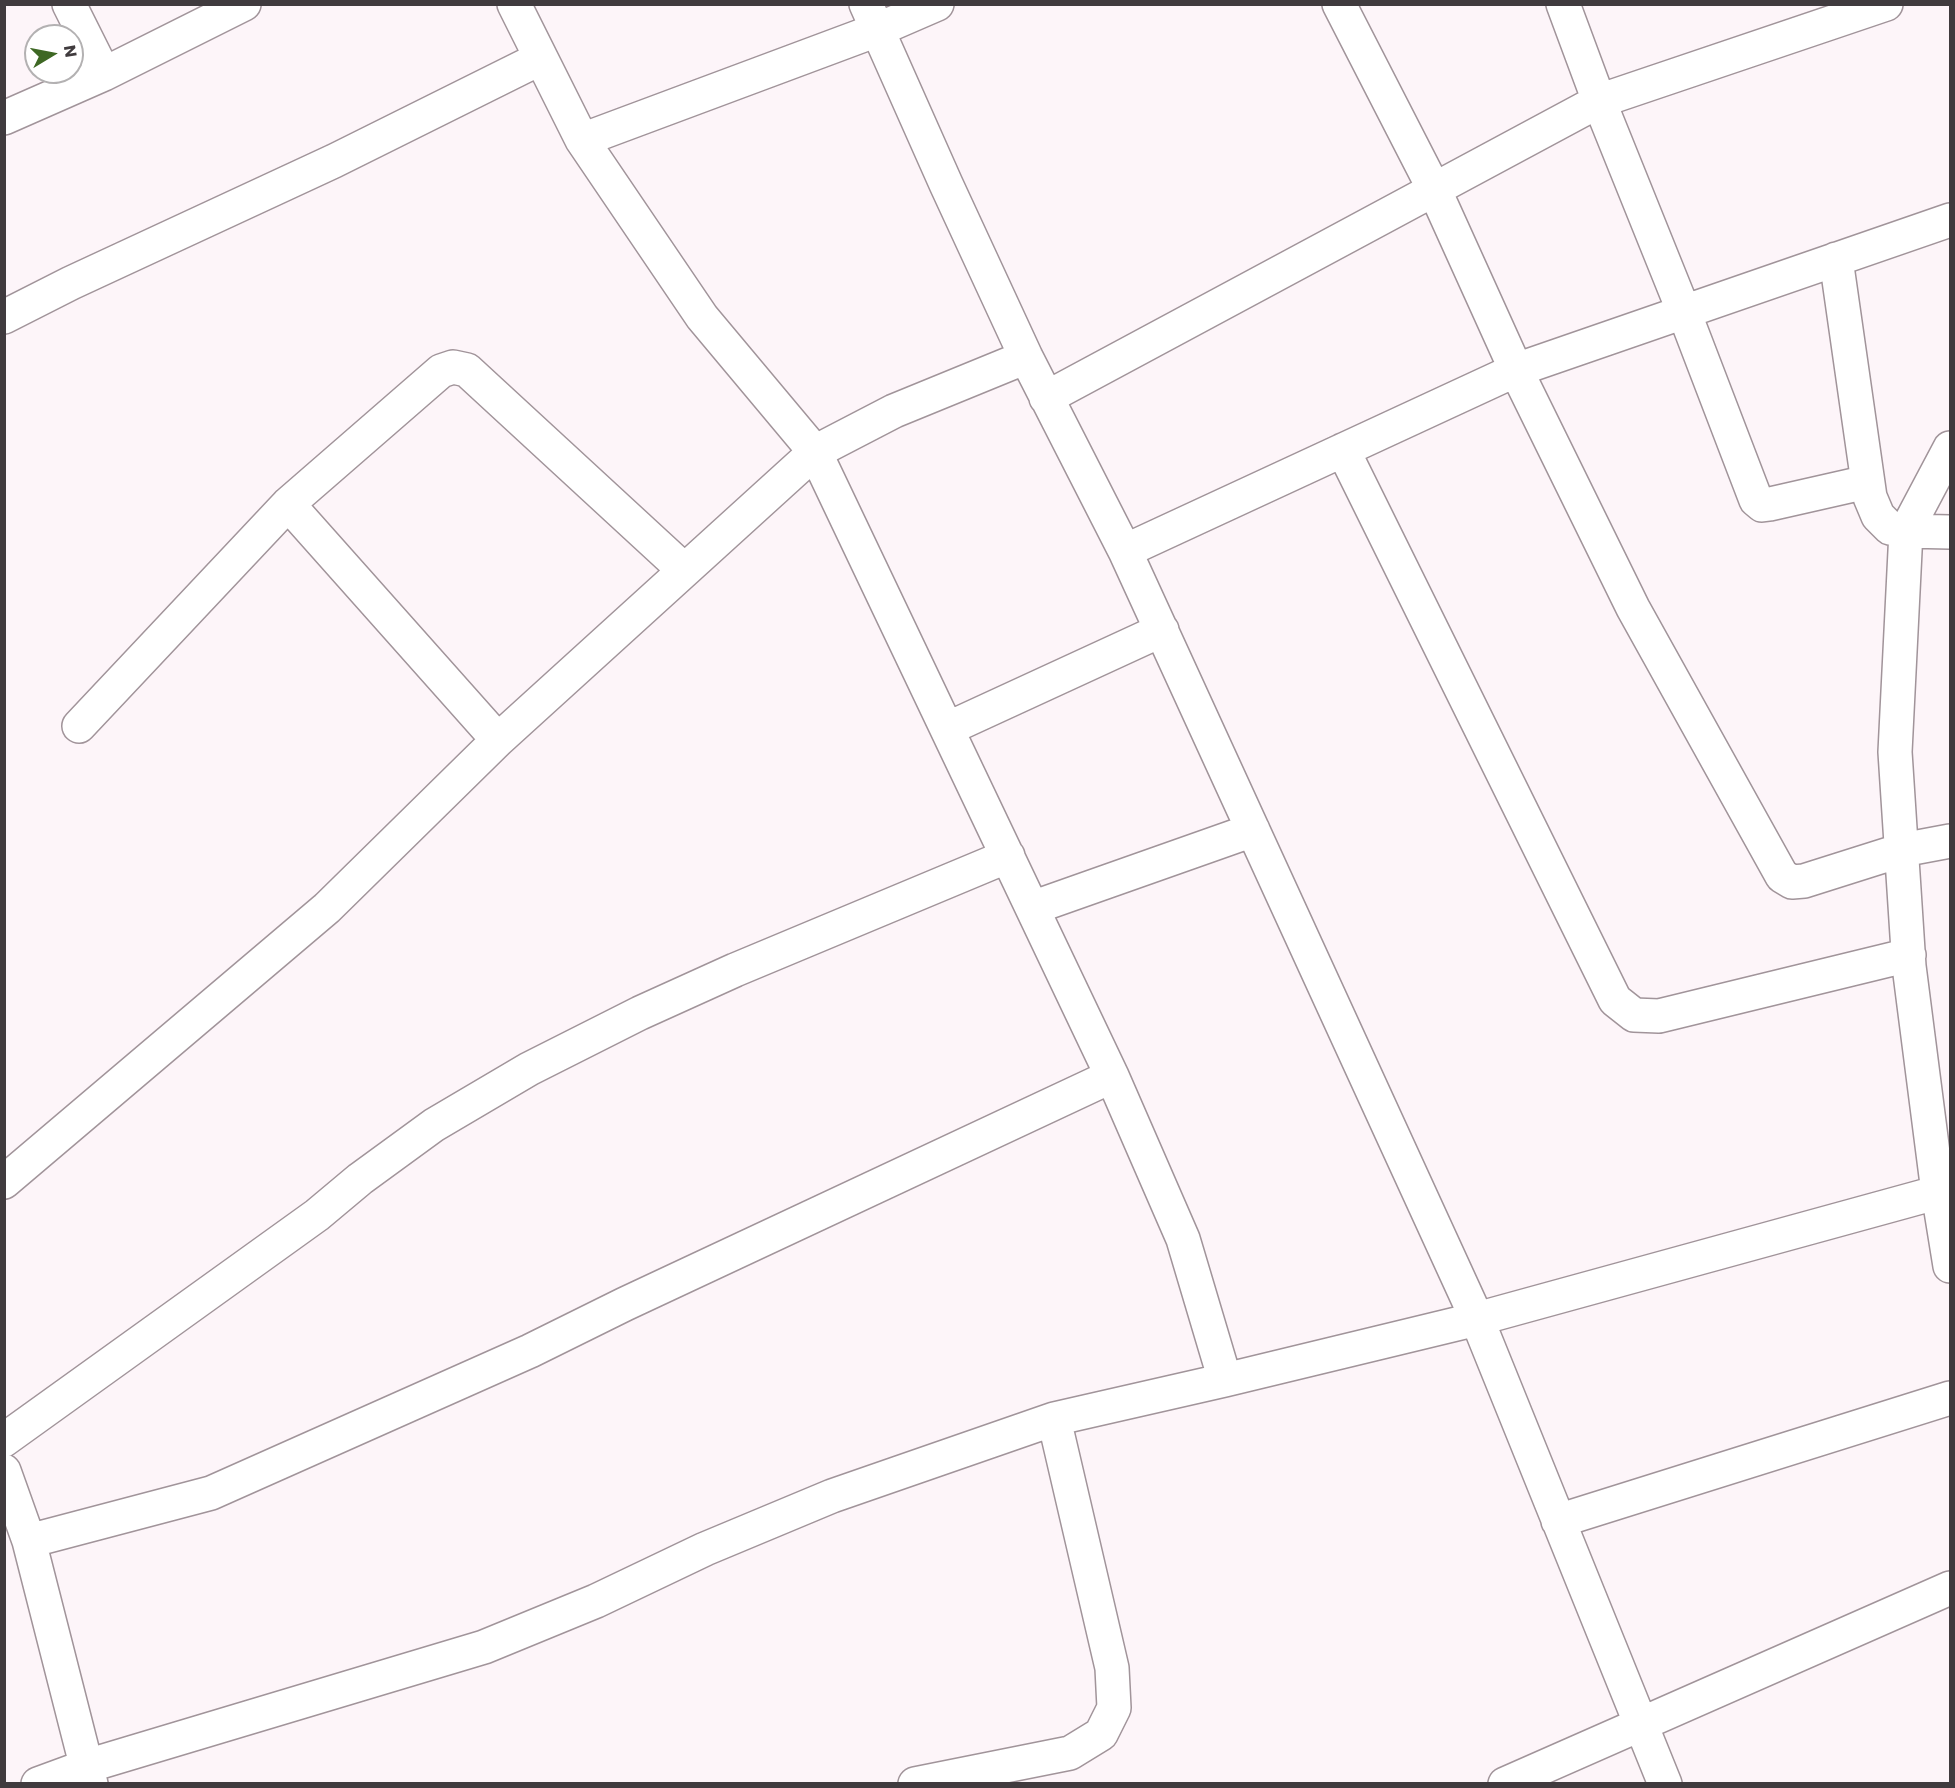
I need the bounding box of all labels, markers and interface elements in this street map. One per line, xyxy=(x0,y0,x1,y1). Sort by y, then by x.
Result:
north arrow xyxy=(24,24,84,84)
text: N xyxy=(58,43,83,59)

